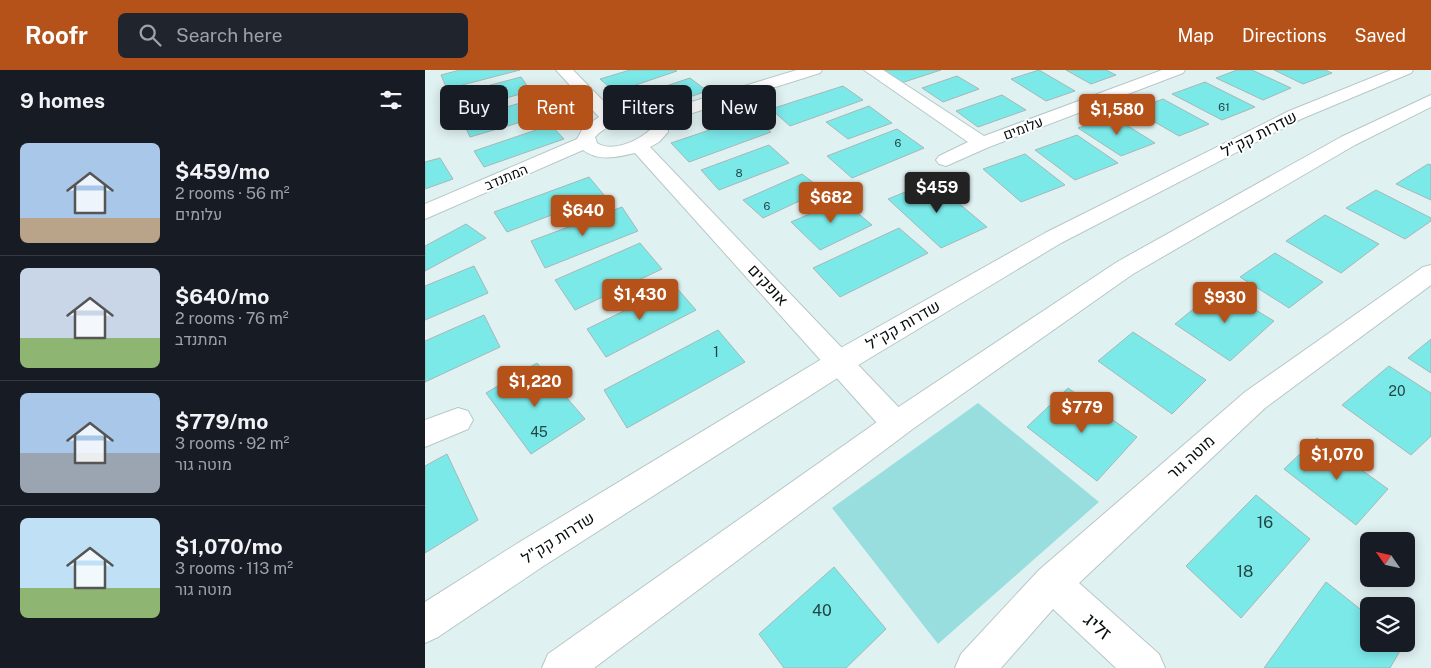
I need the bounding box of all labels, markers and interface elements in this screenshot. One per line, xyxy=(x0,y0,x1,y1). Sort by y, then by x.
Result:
search box xyxy=(118,13,468,58)
text: Roofr xyxy=(25,21,88,49)
icon: search xyxy=(136,21,164,49)
text: Search here xyxy=(176,24,283,46)
text: Map xyxy=(1177,25,1214,46)
text: Directions xyxy=(1242,25,1327,46)
text: Saved xyxy=(1355,25,1406,46)
chip: Buy xyxy=(440,85,508,130)
chip: Rent xyxy=(518,85,593,130)
chip: Filters xyxy=(603,85,692,130)
chip: New xyxy=(702,85,776,130)
icon: filters xyxy=(377,86,405,114)
text: 9 homes xyxy=(20,88,105,113)
pin: $1,580 xyxy=(1076,93,1158,136)
text: $1,580 xyxy=(1090,100,1144,119)
house number: 61 xyxy=(1218,101,1230,113)
street label: שדרות קק"ל xyxy=(1218,107,1300,161)
street label: עלומים xyxy=(1001,113,1045,143)
house number: 6 xyxy=(895,137,902,149)
text: $459/mo xyxy=(175,159,270,184)
street label: המתנדב xyxy=(482,161,530,193)
icon: home xyxy=(60,163,120,223)
house number: 8 xyxy=(735,167,743,179)
pin: $459 xyxy=(907,172,967,214)
text: $459 xyxy=(916,178,958,197)
pin: $682 xyxy=(801,182,861,224)
text: 2 rooms · 56 m² xyxy=(175,184,290,203)
text: $682 xyxy=(810,188,852,207)
pin: $640 xyxy=(553,194,613,237)
house number: 6 xyxy=(764,200,771,212)
text: $640 xyxy=(562,201,604,220)
text: עלומים xyxy=(175,205,222,224)
street label: אופקים xyxy=(744,260,792,310)
pin: $1,430 xyxy=(599,278,681,321)
pin: $930 xyxy=(1195,282,1255,324)
text: $640/mo xyxy=(175,284,269,309)
text: $1,430 xyxy=(613,285,667,304)
icon: home xyxy=(60,288,120,348)
text: $930 xyxy=(1204,288,1246,307)
street label: שדרות קק"ל xyxy=(863,296,943,354)
text: 2 rooms · 76 m² xyxy=(175,309,289,328)
text: המתנדב xyxy=(175,330,227,349)
house number: 1 xyxy=(713,344,719,360)
pin: $1,220 xyxy=(494,366,576,408)
text: $1,220 xyxy=(508,372,562,391)
house number: 20 xyxy=(1389,383,1405,399)
pin: $779 xyxy=(1052,392,1112,434)
text: $779 xyxy=(1061,398,1103,417)
text: $779/mo xyxy=(175,409,268,434)
icon: home xyxy=(60,413,120,473)
house number: 45 xyxy=(530,424,548,440)
street label: מוטה גור xyxy=(1164,431,1218,483)
text: 3 rooms · 92 m² xyxy=(175,434,289,453)
pin: $1,070 xyxy=(1296,438,1378,481)
text: $1,070 xyxy=(1311,445,1363,464)
text: מוטה גור xyxy=(175,455,232,474)
street label: שדרות קק"ל xyxy=(518,508,598,568)
house number: 16 xyxy=(1257,513,1273,532)
north arrow xyxy=(1360,532,1415,588)
map controls xyxy=(1360,532,1415,652)
text: $1,070/mo xyxy=(175,534,283,559)
icon: home xyxy=(60,538,120,598)
text: 3 rooms · 113 m² xyxy=(175,559,293,578)
house number: 18 xyxy=(1237,562,1253,581)
text: מוטה גור xyxy=(175,580,232,599)
button: layers xyxy=(1360,597,1415,652)
house number: 40 xyxy=(812,601,832,620)
street label: זליג xyxy=(1080,608,1117,644)

